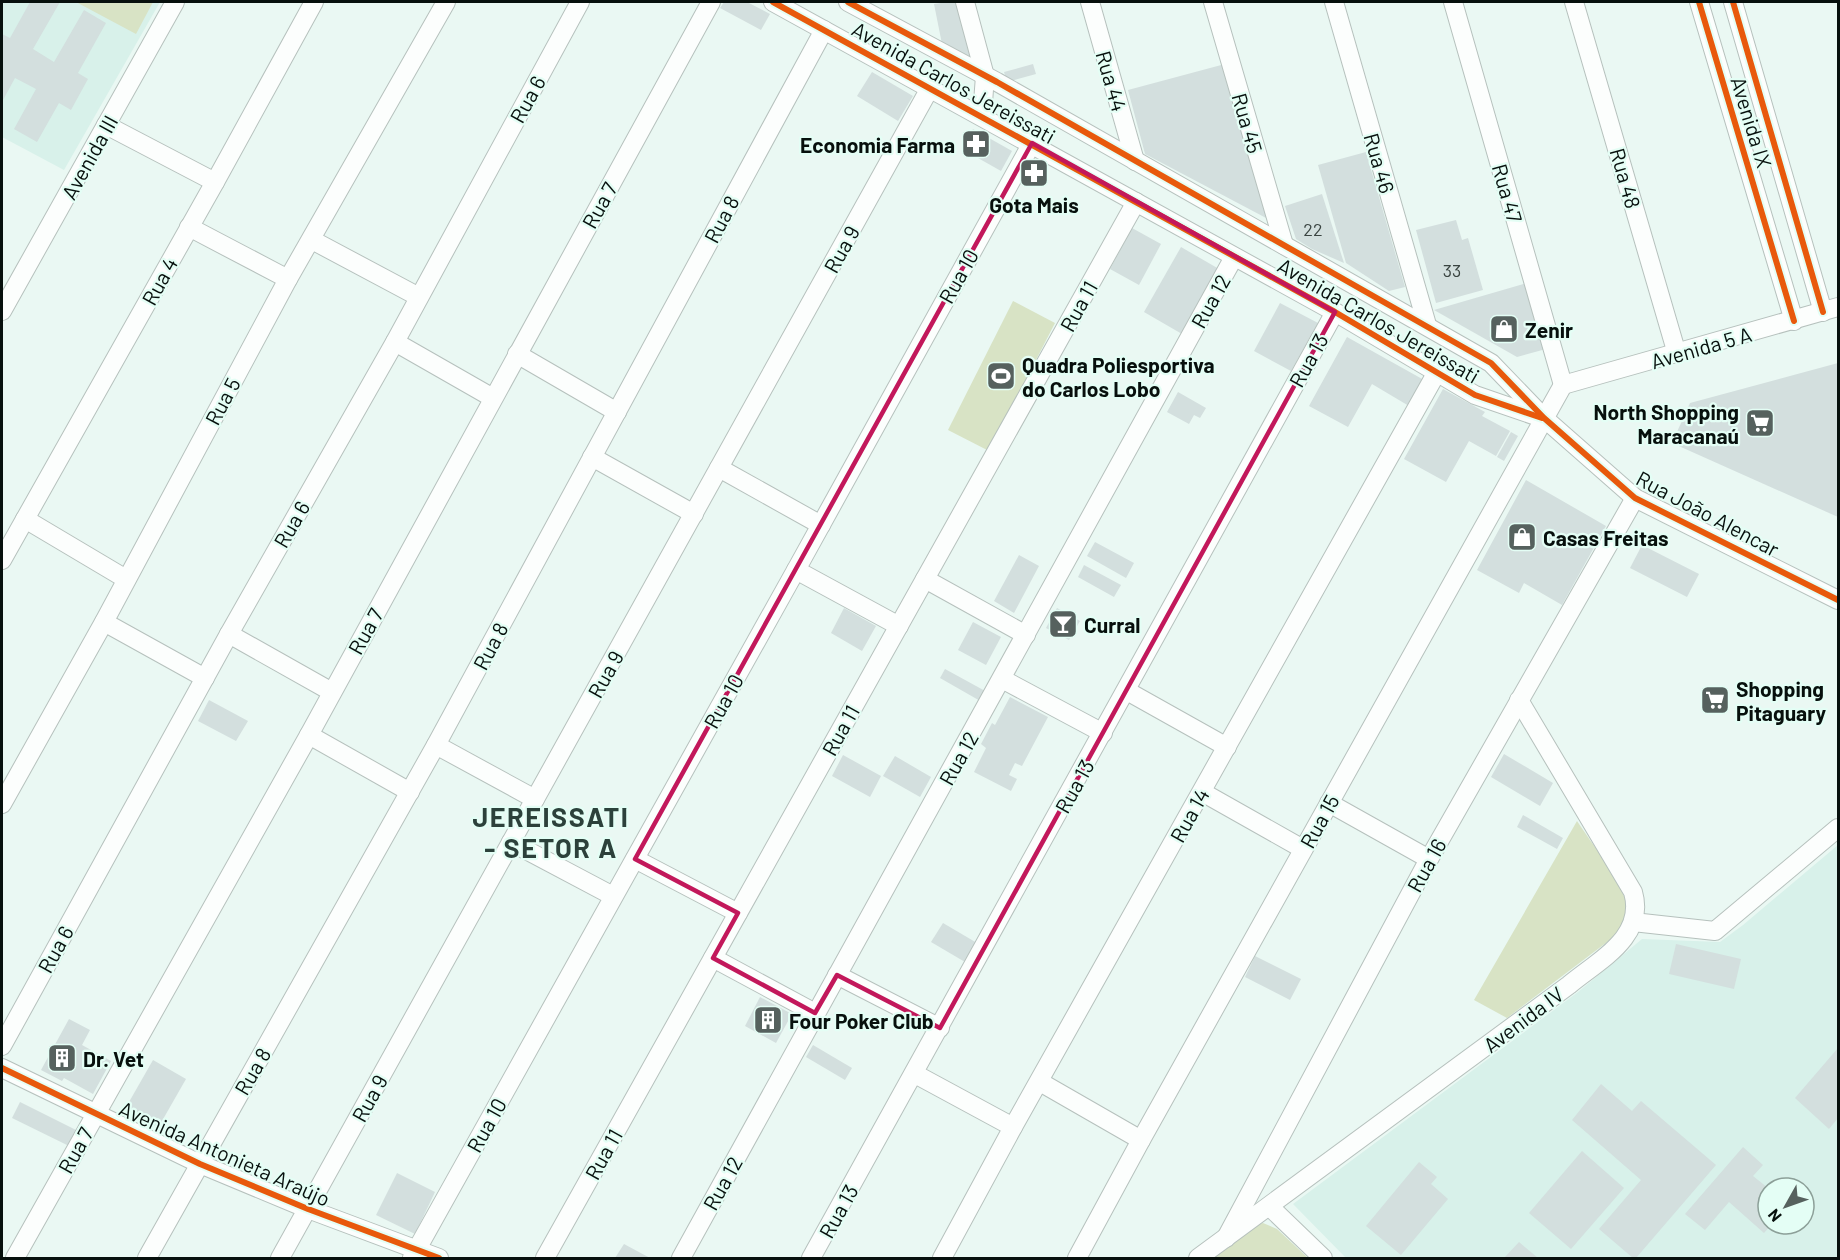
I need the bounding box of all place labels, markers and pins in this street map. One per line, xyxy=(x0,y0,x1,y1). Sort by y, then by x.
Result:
pharmacy icon: Economia Farma xyxy=(960,128,992,160)
place label: Economia Farma xyxy=(800,132,955,157)
pharmacy icon: Gota Mais xyxy=(1018,157,1050,189)
place label: Gota Mais xyxy=(989,192,1079,217)
shop icon: Zenir xyxy=(1488,313,1520,345)
place label: Zenir xyxy=(1525,317,1573,342)
place label: Quadra Poliesportiva do Carlos Lobo xyxy=(1022,352,1215,401)
sports icon: Quadra Poliesportiva do Carlos Lobo xyxy=(985,360,1017,392)
place label: North Shopping Maracanaú xyxy=(1594,399,1739,448)
supermarket icon: North Shopping Maracanaú xyxy=(1744,407,1776,439)
shop icon: Casas Freitas xyxy=(1506,521,1538,553)
place label: Casas Freitas xyxy=(1543,525,1669,550)
bar icon: Curral xyxy=(1047,608,1079,640)
place label: Curral xyxy=(1084,612,1140,637)
place label: Shopping Pitaguary xyxy=(1736,676,1826,725)
supermarket icon: Shopping Pitaguary xyxy=(1699,684,1731,716)
building icon: Four Poker Club xyxy=(752,1004,784,1036)
place label: Four Poker Club xyxy=(789,1008,934,1033)
building icon: Dr. Vet xyxy=(46,1042,78,1074)
place label: Dr. Vet xyxy=(83,1046,144,1071)

